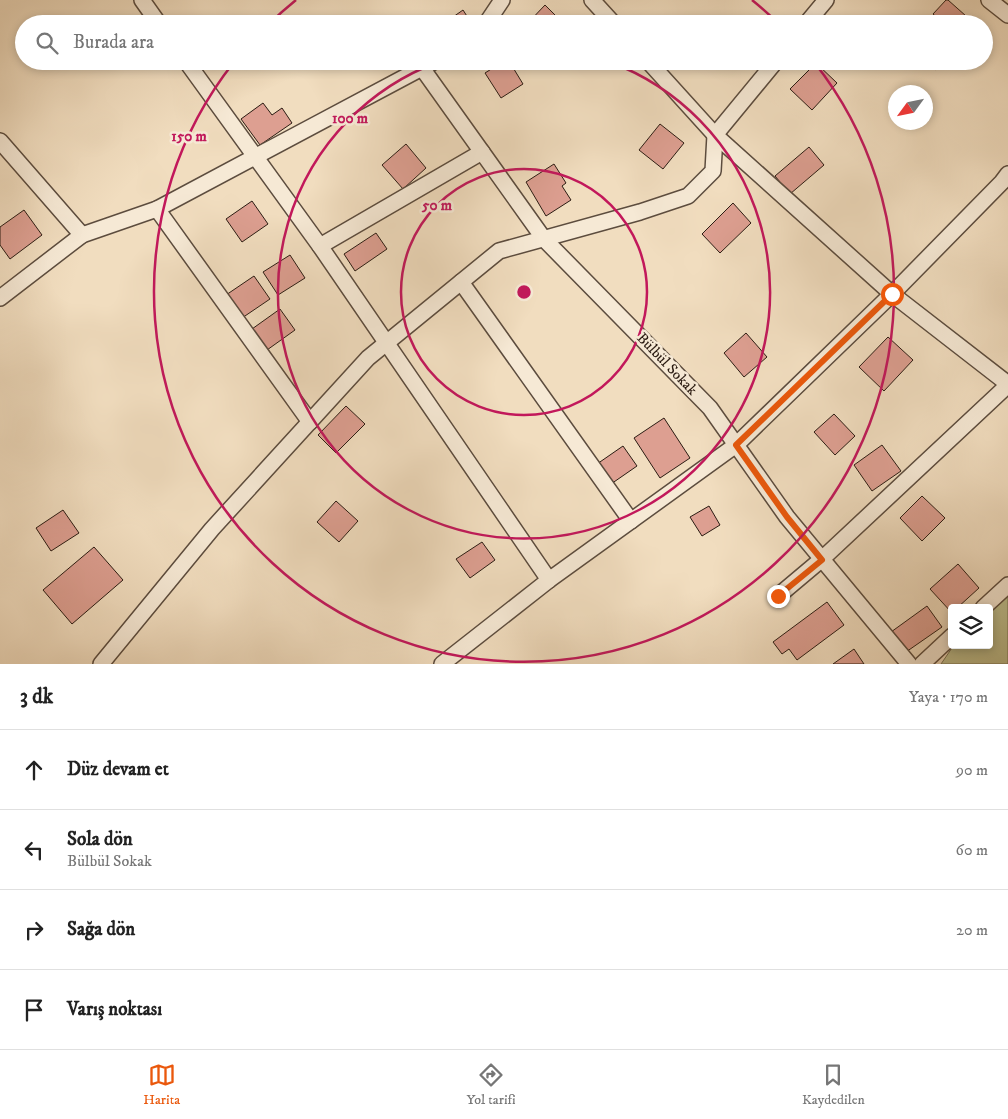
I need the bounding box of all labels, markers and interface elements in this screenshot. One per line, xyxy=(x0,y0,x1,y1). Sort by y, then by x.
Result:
search box xyxy=(15,15,993,70)
icon: search xyxy=(33,29,61,57)
text: Burada ara xyxy=(73,31,154,54)
north arrow xyxy=(888,85,933,130)
text: 100 m xyxy=(332,109,369,128)
text: 150 m xyxy=(171,127,207,146)
text: 50 m xyxy=(421,196,453,215)
centre of rings xyxy=(515,283,533,301)
route start xyxy=(881,283,904,306)
street label: Bülbül Sokak xyxy=(633,329,702,400)
route end xyxy=(767,585,790,608)
map controls xyxy=(948,604,993,649)
button: layers xyxy=(948,604,993,649)
text: 3 dk xyxy=(20,684,53,710)
text: Yaya · 170 m xyxy=(909,687,988,707)
icon: ahead xyxy=(20,756,48,784)
text: Düz devam et xyxy=(67,758,169,781)
text: 90 m xyxy=(956,760,988,780)
text: Sola dön xyxy=(67,828,133,851)
icon: left xyxy=(20,836,48,864)
text: 60 m xyxy=(956,840,988,860)
text: Bülbül Sokak xyxy=(67,851,152,871)
icon: right xyxy=(20,916,48,944)
text: Sağa dön xyxy=(67,918,135,941)
text: 20 m xyxy=(956,920,988,940)
icon: arrive xyxy=(20,996,48,1024)
text: Varış noktası xyxy=(67,998,162,1021)
tab: Harita xyxy=(143,1061,180,1109)
tab: Yol tarifi xyxy=(466,1061,516,1109)
tab: Kaydedilen xyxy=(802,1061,865,1109)

